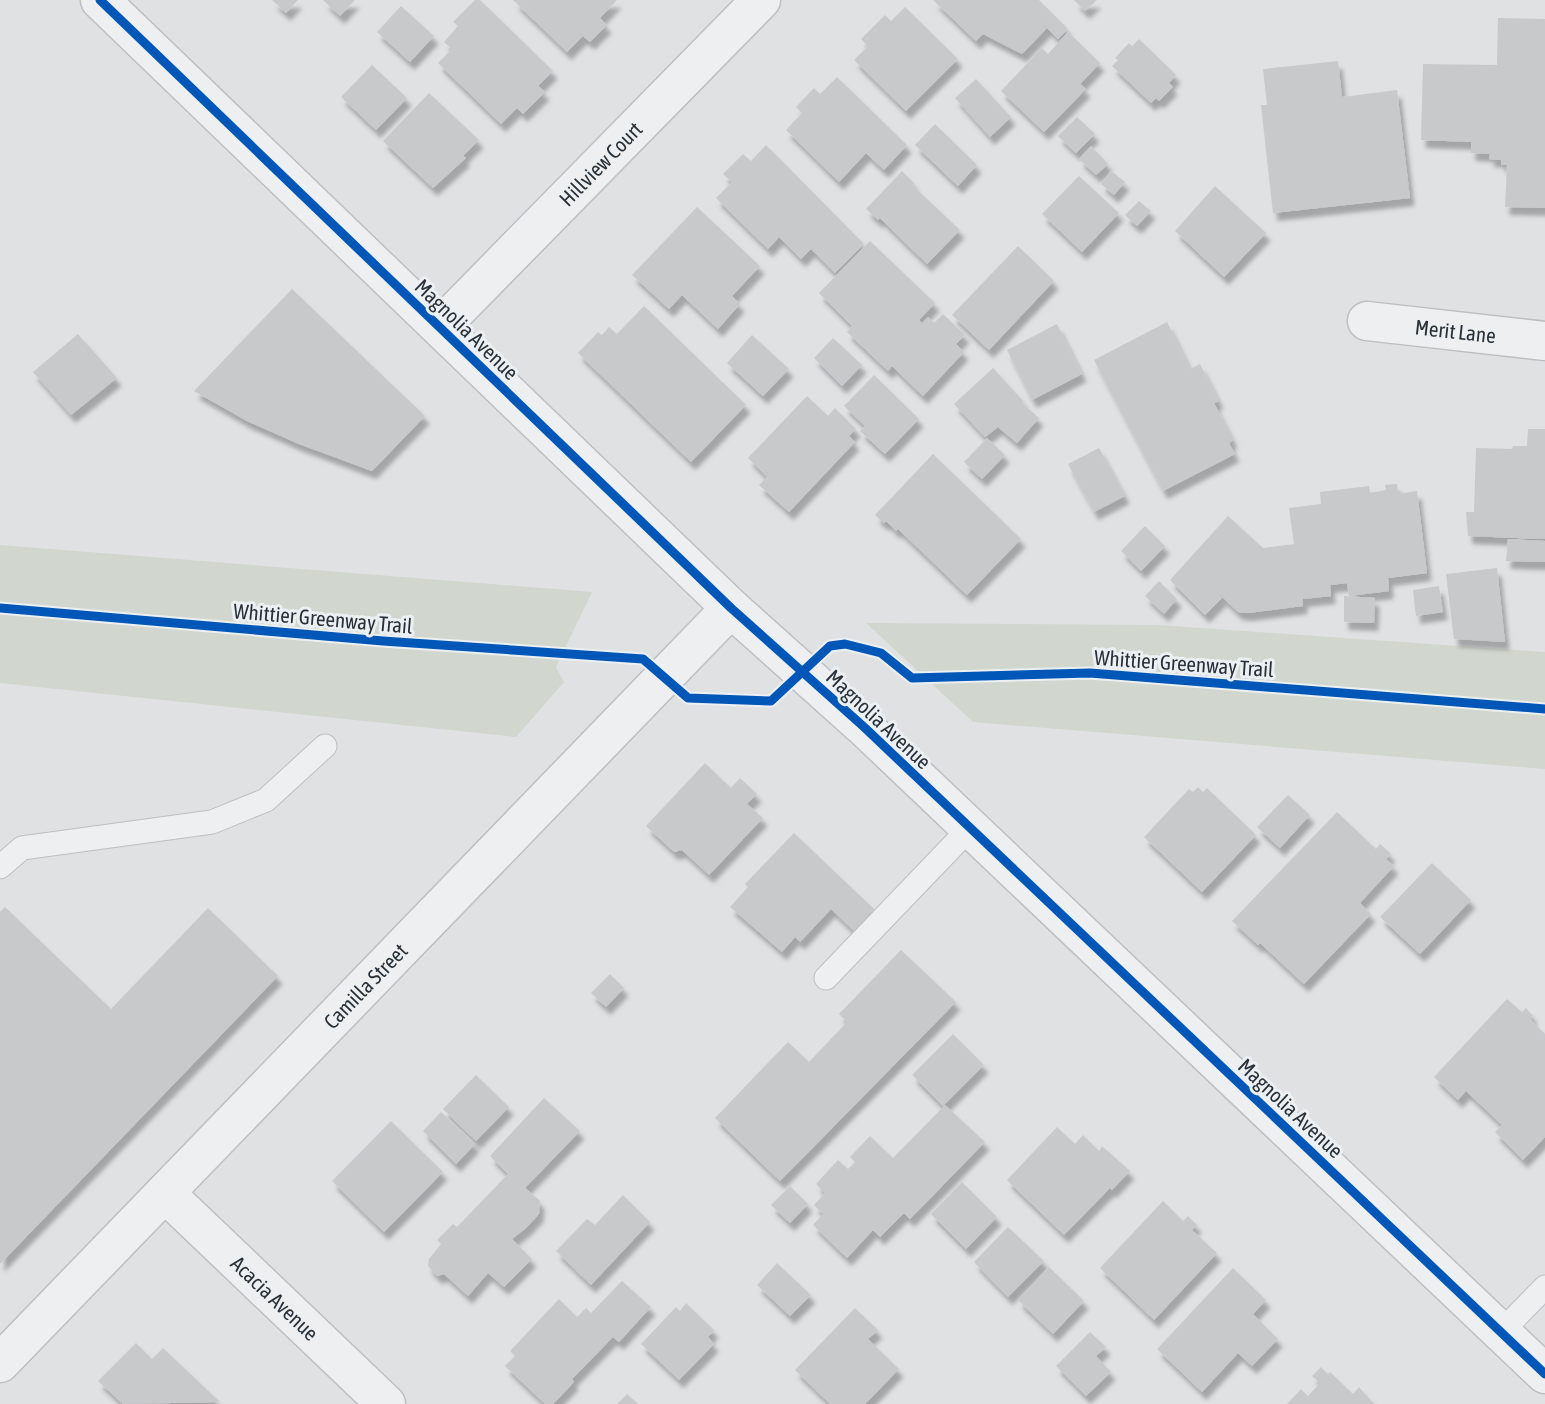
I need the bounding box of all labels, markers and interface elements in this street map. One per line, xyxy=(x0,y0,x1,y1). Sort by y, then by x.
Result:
street label: Hillview Court xyxy=(554,117,647,210)
street label: Magnolia Avenue xyxy=(410,274,524,384)
street label: Merit Lane xyxy=(1414,314,1497,347)
street label: Whittier Greenway Trail xyxy=(232,598,414,638)
street label: Whittier Greenway Trail xyxy=(1093,645,1275,681)
street label: Magnolia Avenue xyxy=(822,664,936,774)
street label: Camilla Street xyxy=(319,938,412,1033)
street label: Magnolia Avenue xyxy=(1234,1053,1348,1163)
street label: Acacia Avenue xyxy=(226,1251,323,1345)

